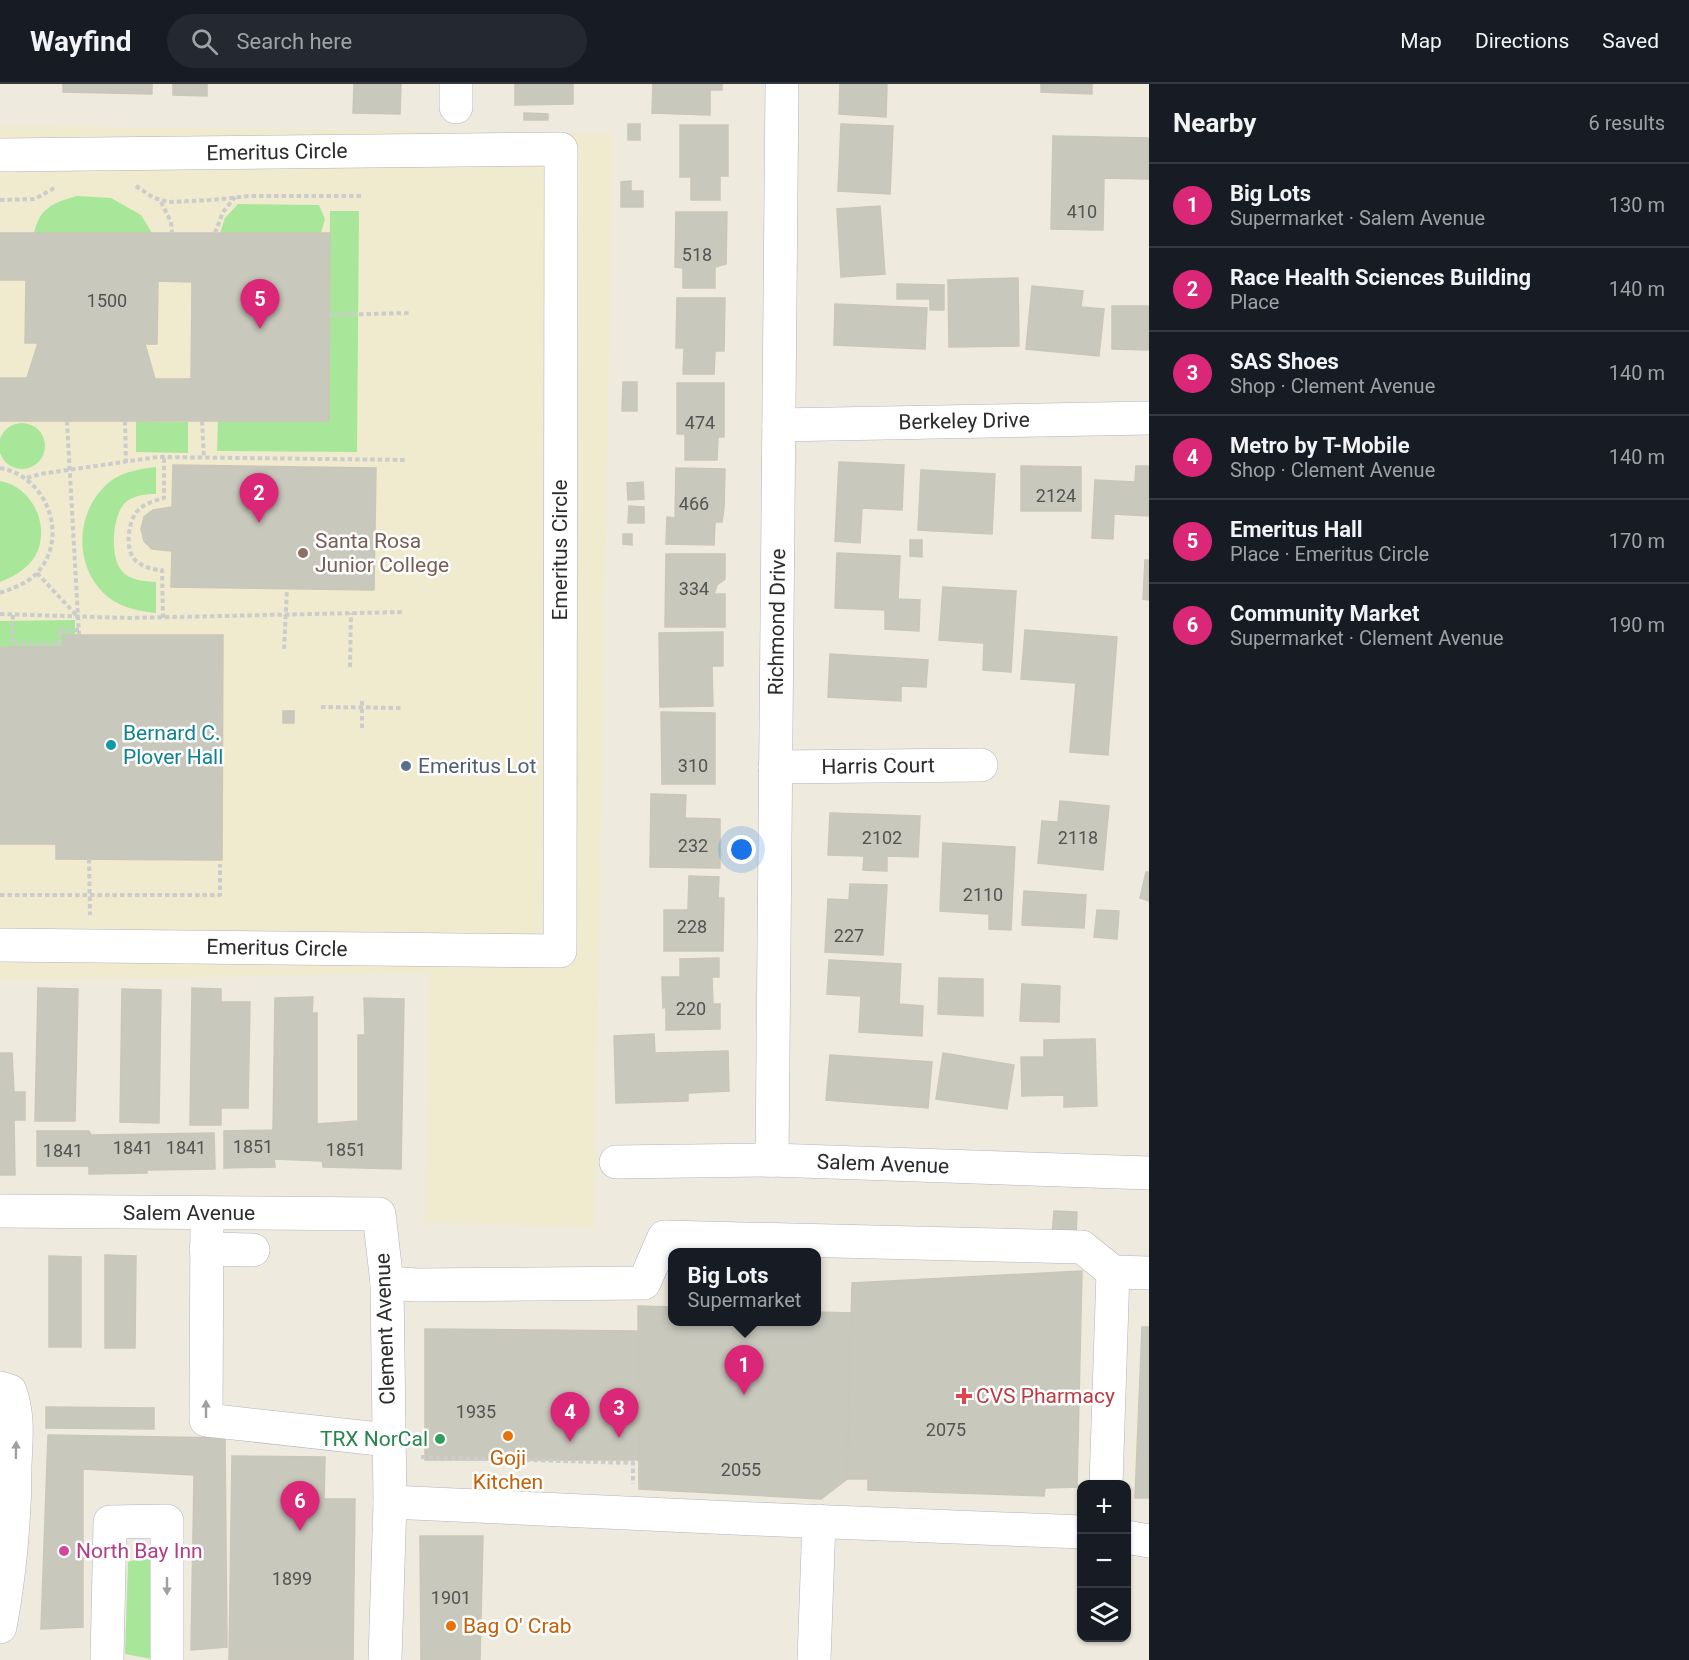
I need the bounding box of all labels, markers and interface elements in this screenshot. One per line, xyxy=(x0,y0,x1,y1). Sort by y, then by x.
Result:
search box xyxy=(167,14,587,68)
text: Wayfind xyxy=(30,25,131,58)
icon: search xyxy=(188,25,221,58)
text: Search here xyxy=(236,29,352,54)
text: Map xyxy=(1400,29,1442,53)
text: Directions xyxy=(1475,29,1569,53)
text: Saved xyxy=(1602,29,1659,53)
text: Nearby xyxy=(1173,108,1256,138)
text: 6 results xyxy=(1589,111,1665,135)
street label: Emeritus Circle xyxy=(206,139,348,165)
text: Big Lots xyxy=(1230,181,1311,206)
text: 1 xyxy=(1187,193,1198,217)
text: 130 m xyxy=(1609,193,1665,217)
house number: 410 xyxy=(1067,201,1097,222)
text: Supermarket · Salem Avenue xyxy=(1230,206,1485,230)
house number: 518 xyxy=(682,244,712,265)
text: Race Health Sciences Building xyxy=(1230,265,1531,290)
text: 2 xyxy=(1187,277,1198,301)
text: 140 m xyxy=(1609,277,1665,301)
pin: 5 xyxy=(240,280,280,329)
house number: 1500 xyxy=(87,290,127,311)
text: Place xyxy=(1230,290,1279,314)
text: SAS Shoes xyxy=(1230,349,1339,374)
text: 3 xyxy=(1187,361,1198,385)
text: 140 m xyxy=(1609,361,1665,385)
text: Shop · Clement Avenue xyxy=(1230,374,1435,398)
street label: Berkeley Drive xyxy=(898,408,1030,434)
house number: 474 xyxy=(685,412,715,433)
text: Metro by T-Mobile xyxy=(1230,433,1410,458)
text: 4 xyxy=(1187,445,1198,469)
text: 140 m xyxy=(1609,445,1665,469)
text: Shop · Clement Avenue xyxy=(1230,458,1435,482)
pin: 2 xyxy=(240,474,278,523)
street label: Emeritus Circle xyxy=(548,479,572,621)
house number: 2124 xyxy=(1036,485,1076,506)
house number: 466 xyxy=(679,493,709,514)
text: Emeritus Hall xyxy=(1230,517,1363,542)
place label: Santa Rosa Junior College xyxy=(315,529,449,577)
text: 5 xyxy=(1187,529,1198,553)
text: 170 m xyxy=(1609,529,1665,553)
text: Place · Emeritus Circle xyxy=(1230,542,1429,566)
marker: Santa Rosa Junior College xyxy=(296,546,310,560)
street label: Richmond Drive xyxy=(764,548,790,696)
house number: 334 xyxy=(679,578,709,599)
text: Community Market xyxy=(1230,601,1419,626)
text: 6 xyxy=(1187,613,1198,637)
text: 190 m xyxy=(1609,613,1665,637)
text: Supermarket · Clement Avenue xyxy=(1230,626,1504,650)
place label: Bernard C. Plover Hall xyxy=(123,721,223,769)
marker: Bernard C. Plover Hall xyxy=(104,738,118,752)
street label: Harris Court xyxy=(821,753,935,779)
place label: Emeritus Lot xyxy=(418,754,536,778)
house number: 310 xyxy=(678,755,708,776)
marker: Emeritus Lot xyxy=(399,759,413,773)
house number: 2102 xyxy=(862,827,902,848)
house number: 2118 xyxy=(1058,827,1098,848)
house number: 232 xyxy=(678,835,708,856)
your location xyxy=(727,835,756,864)
house number: 2110 xyxy=(963,884,1003,905)
house number: 228 xyxy=(677,916,707,937)
house number: 227 xyxy=(834,925,864,946)
street label: Emeritus Circle xyxy=(206,935,348,961)
house number: 220 xyxy=(676,998,706,1019)
house number: 1851 xyxy=(233,1136,273,1157)
house number: 1841 xyxy=(113,1137,153,1158)
house number: 1841 xyxy=(166,1137,206,1158)
house number: 1851 xyxy=(326,1139,366,1160)
house number: 1841 xyxy=(43,1140,83,1161)
street label: Salem Avenue xyxy=(816,1150,950,1178)
street label: Salem Avenue xyxy=(123,1201,255,1225)
popup xyxy=(668,1248,821,1326)
street label: Clement Avenue xyxy=(370,1253,400,1405)
text: Big Lots xyxy=(688,1263,769,1288)
text: Supermarket xyxy=(688,1288,801,1312)
pin: 1 xyxy=(724,1346,764,1395)
place label: CVS Pharmacy xyxy=(976,1384,1115,1408)
pin: 3 xyxy=(600,1388,638,1438)
marker: CVS Pharmacy xyxy=(957,1389,971,1403)
pin: 4 xyxy=(550,1392,590,1442)
one-way arrow xyxy=(201,1399,211,1418)
house number: 1935 xyxy=(456,1401,496,1422)
house number: 2075 xyxy=(926,1419,966,1440)
place label: TRX NorCal xyxy=(320,1427,428,1451)
marker: Goji Kitchen xyxy=(501,1429,515,1443)
marker: TRX NorCal xyxy=(433,1432,447,1446)
one-way arrow xyxy=(11,1441,20,1460)
place label: Goji Kitchen xyxy=(473,1446,543,1494)
house number: 2055 xyxy=(721,1459,761,1480)
map controls xyxy=(1077,1480,1131,1642)
button: + xyxy=(1077,1480,1131,1534)
pin: 6 xyxy=(280,1482,320,1531)
button: − xyxy=(1077,1534,1131,1588)
place label: North Bay Inn xyxy=(76,1539,203,1563)
marker: North Bay Inn xyxy=(57,1544,71,1558)
house number: 1899 xyxy=(272,1568,312,1589)
one-way arrow xyxy=(162,1576,172,1595)
house number: 1901 xyxy=(431,1587,471,1608)
button: layers xyxy=(1077,1588,1131,1642)
place label: Bag O' Crab xyxy=(463,1614,571,1638)
marker: Bag O' Crab xyxy=(444,1619,458,1633)

